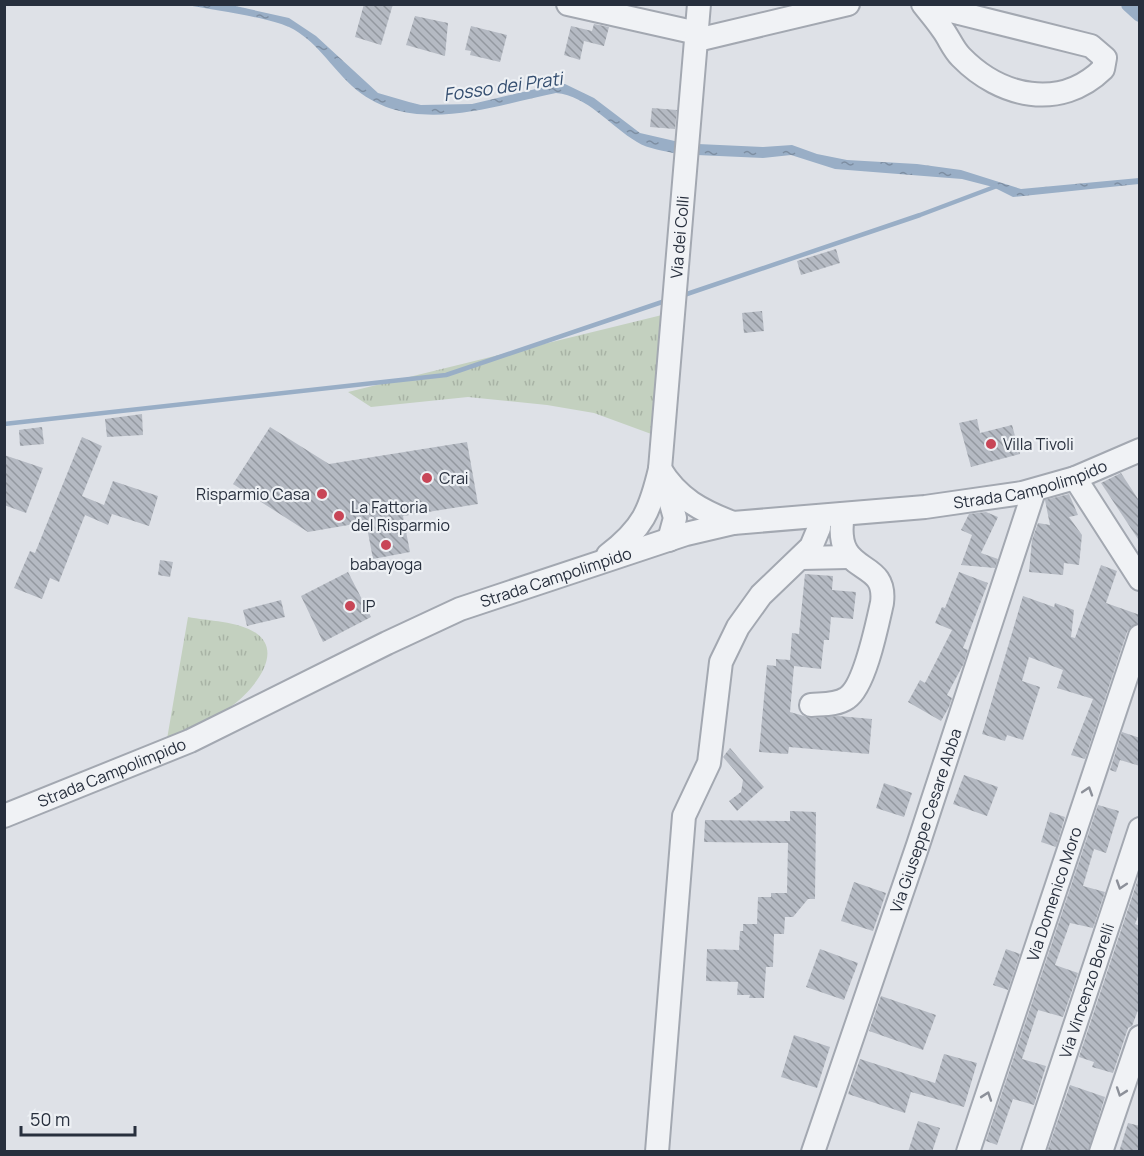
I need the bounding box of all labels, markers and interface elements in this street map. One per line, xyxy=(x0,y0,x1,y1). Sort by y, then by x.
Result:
water label: Fosso dei Prati xyxy=(442,65,567,106)
street label: Via dei Colli xyxy=(665,195,694,280)
place label: Villa Tivoli xyxy=(1003,433,1074,455)
marker: Villa Tivoli xyxy=(984,437,998,451)
street label: Strada Campolimpido xyxy=(952,454,1111,514)
place label: Crai xyxy=(439,467,469,489)
marker: Crai xyxy=(420,471,434,485)
place label: Risparmio Casa xyxy=(196,483,310,505)
marker: Risparmio Casa xyxy=(315,487,329,501)
place label: La Fattoria del Risparmio xyxy=(351,496,450,536)
marker: La Fattoria del Risparmio xyxy=(332,509,346,523)
marker: babayoga xyxy=(379,538,393,552)
street label: Strada Campolimpido xyxy=(477,542,634,613)
place label: babayoga xyxy=(350,553,422,575)
place label: IP xyxy=(362,595,376,617)
marker: IP xyxy=(343,599,357,613)
street label: Via Giuseppe Cesare Abba xyxy=(885,726,966,916)
street label: Strada Campolimpido xyxy=(34,733,189,812)
one-way arrow xyxy=(1080,786,1093,797)
street label: Via Domenico Moro xyxy=(1021,824,1087,964)
one-way arrow xyxy=(1116,879,1129,890)
street label: Via Vincenzo Borelli xyxy=(1054,920,1119,1061)
one-way arrow xyxy=(1115,1086,1128,1097)
one-way arrow xyxy=(980,1091,993,1102)
scale bar xyxy=(21,1099,135,1137)
text: 50 m xyxy=(30,1107,70,1131)

